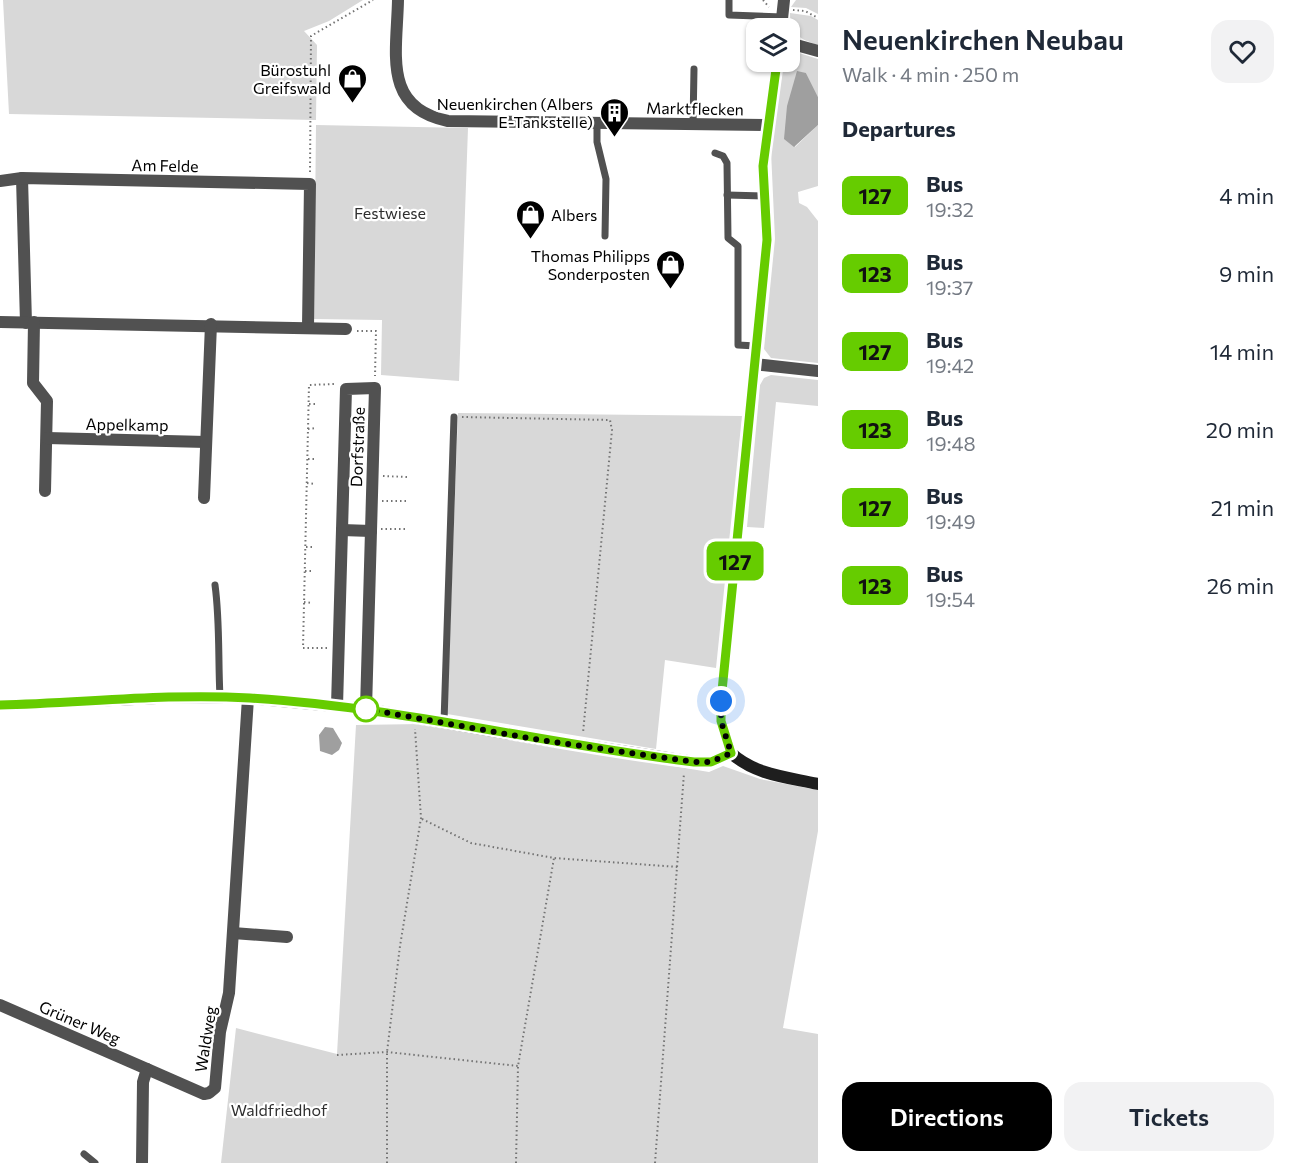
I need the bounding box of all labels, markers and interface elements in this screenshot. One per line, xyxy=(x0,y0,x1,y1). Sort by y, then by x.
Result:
map controls xyxy=(746,18,800,72)
button: layers xyxy=(746,18,800,72)
button: heart xyxy=(1211,20,1274,83)
text: Neuenkirchen Neubau xyxy=(842,22,1124,56)
place label: Bürostuhl Greifswald xyxy=(253,60,331,97)
shop icon: Bürostuhl Greifswald xyxy=(336,62,368,104)
text: Walk · 4 min · 250 m xyxy=(842,62,1019,86)
place label: Neuenkirchen (Albers E-Tankstelle) xyxy=(437,94,593,131)
building icon: Neuenkirchen (Albers E-Tankstelle) xyxy=(598,96,630,138)
street label: Marktflecken xyxy=(646,98,744,118)
text: Departures xyxy=(842,115,956,142)
street label: Am Felde xyxy=(131,155,199,175)
text: Bus xyxy=(926,170,963,197)
text: 4 min xyxy=(1219,182,1274,209)
text: 127 xyxy=(859,183,891,208)
text: 19:32 xyxy=(926,197,974,221)
shop icon: Albers xyxy=(514,198,546,240)
park label: Festwiese xyxy=(354,203,426,222)
place label: Albers xyxy=(551,205,597,224)
place label: Thomas Philipps Sonderposten xyxy=(531,246,650,283)
shop icon: Thomas Philipps Sonderposten xyxy=(655,248,687,290)
text: Bus xyxy=(926,248,963,275)
text: 9 min xyxy=(1219,260,1274,287)
text: 123 xyxy=(858,261,892,286)
text: 19:37 xyxy=(926,275,973,299)
text: Bus xyxy=(926,326,963,353)
text: 14 min xyxy=(1210,338,1274,365)
text: 127 xyxy=(859,339,891,364)
text: 19:42 xyxy=(926,353,974,377)
text: Bus xyxy=(926,404,963,431)
street label: Dorfstraße xyxy=(346,407,368,487)
street label: Appelkamp xyxy=(85,414,169,434)
text: 20 min xyxy=(1206,416,1274,443)
text: 123 xyxy=(858,417,892,442)
text: 19:48 xyxy=(926,431,976,455)
text: Bus xyxy=(926,482,963,509)
text: 21 min xyxy=(1211,494,1274,521)
text: 127 xyxy=(859,495,891,520)
text: 19:49 xyxy=(926,509,976,533)
line badge: 127 xyxy=(700,542,770,580)
text: 127 xyxy=(719,549,751,574)
text: Bus xyxy=(926,560,963,587)
text: 26 min xyxy=(1207,572,1274,599)
text: 123 xyxy=(858,573,892,598)
text: 19:54 xyxy=(926,587,975,611)
your location xyxy=(706,686,736,716)
unlabelled marker xyxy=(353,696,379,722)
street label: Grüner Weg xyxy=(37,996,124,1048)
street label: Waldweg xyxy=(190,1004,220,1073)
button: Directions xyxy=(842,1082,1052,1151)
button: Tickets xyxy=(1064,1082,1274,1151)
park label: Waldfriedhof xyxy=(231,1100,328,1119)

